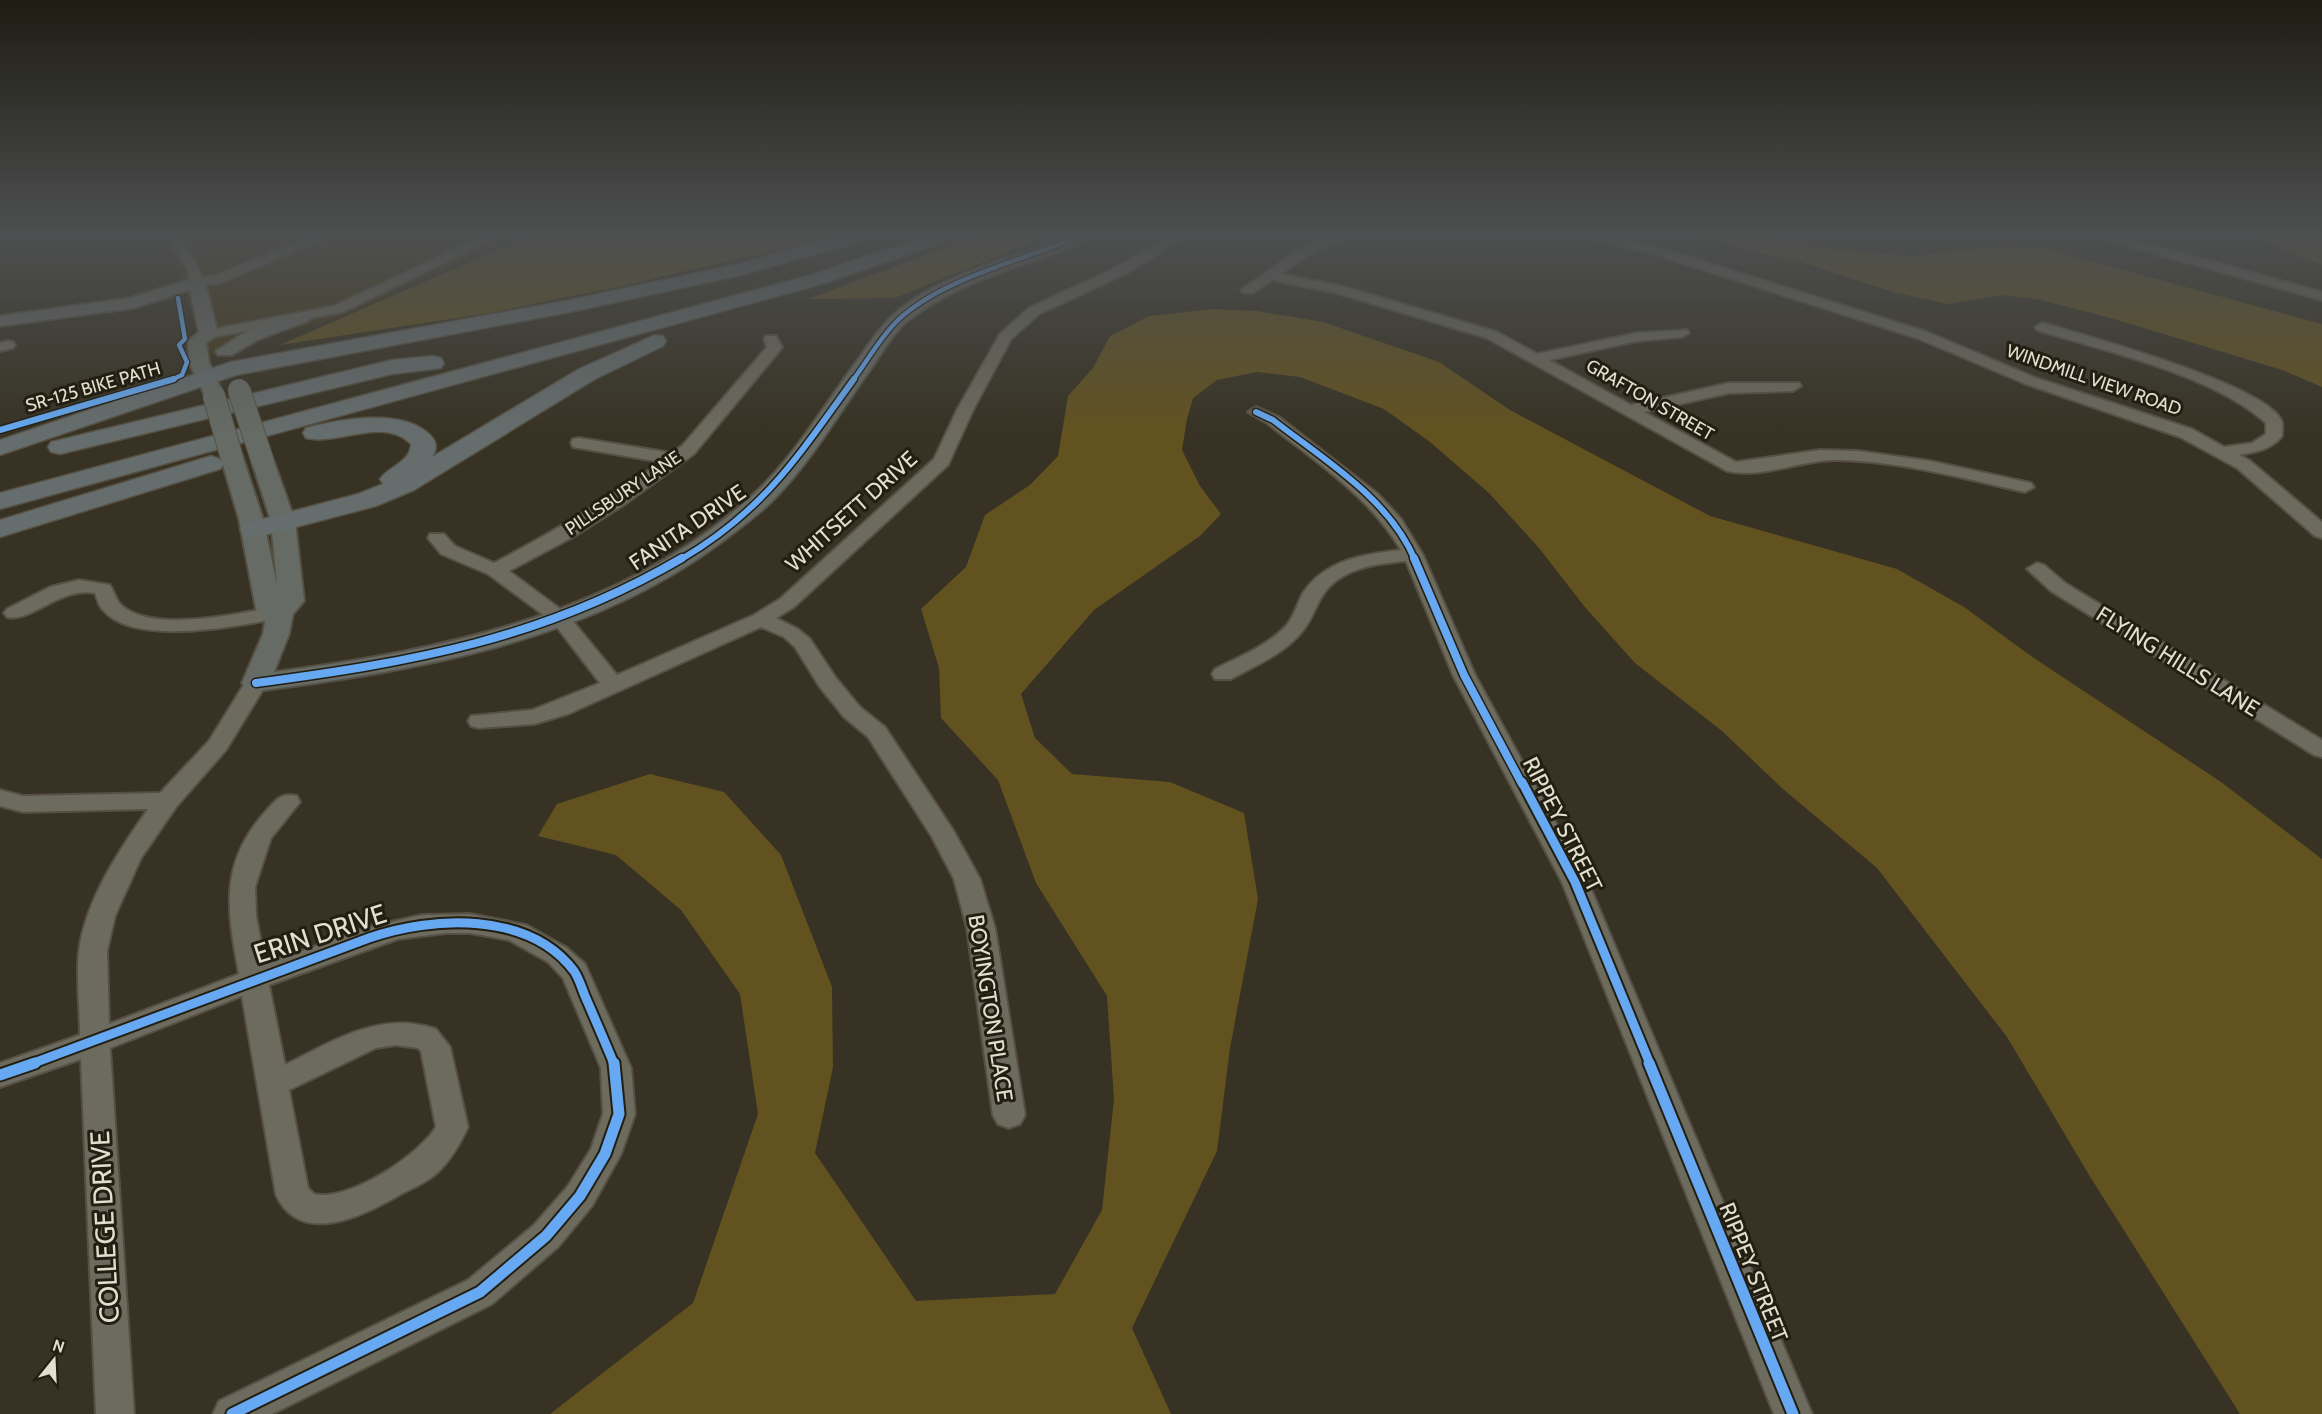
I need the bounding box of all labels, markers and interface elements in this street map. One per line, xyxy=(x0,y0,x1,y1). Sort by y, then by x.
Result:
street label: WINDMILL VIEW ROAD xyxy=(2004,340,2184,420)
street label: GRAFTON STREET xyxy=(1582,355,1718,446)
street label: SR-125 BIKE PATH xyxy=(23,357,163,417)
street label: WHITSETT DRIVE xyxy=(780,445,923,577)
street label: PILLSBURY LANE xyxy=(561,446,685,540)
street label: FANITA DRIVE xyxy=(624,479,751,576)
street label: FLYING HILLS LANE xyxy=(2091,600,2264,722)
street label: RIPPEY STREET xyxy=(1517,752,1608,896)
street label: ERIN DRIVE xyxy=(249,897,390,970)
street label: BOYINGTON PLACE xyxy=(962,913,1019,1104)
street label: COLLEGE DRIVE xyxy=(83,1130,126,1324)
street label: RIPPEY STREET xyxy=(1713,1199,1794,1346)
north arrow xyxy=(24,1330,84,1390)
text: N xyxy=(50,1335,67,1357)

